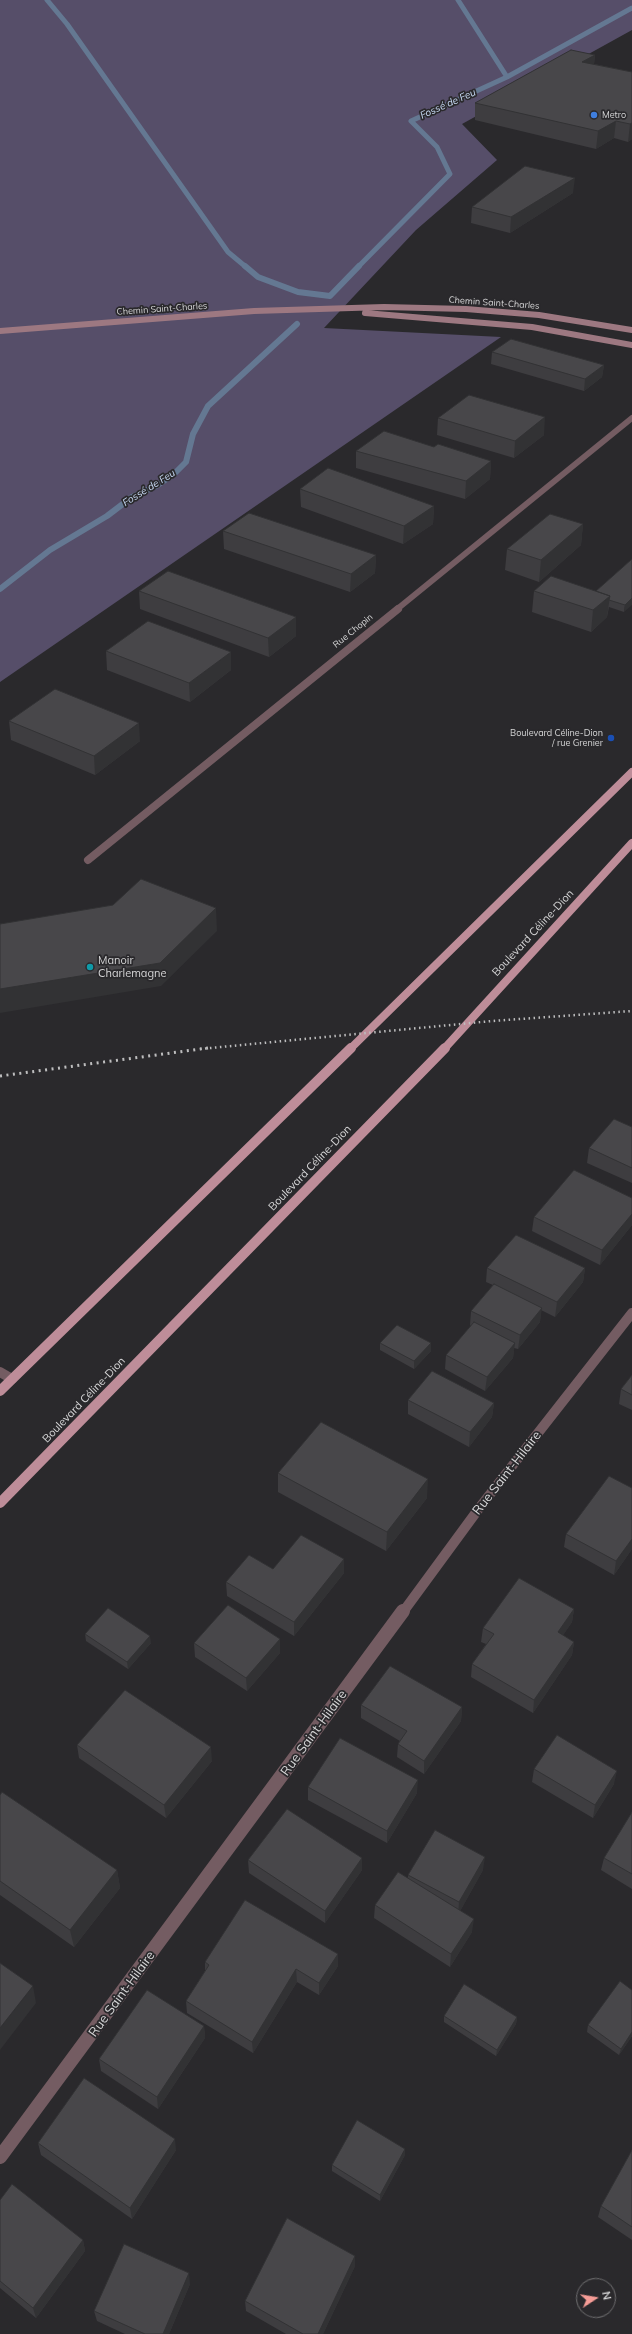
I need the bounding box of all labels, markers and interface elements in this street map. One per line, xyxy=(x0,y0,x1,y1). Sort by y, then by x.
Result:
water label: Fossé de Feu xyxy=(418,86,478,122)
marker: Metro xyxy=(589,110,599,120)
place label: Metro xyxy=(602,110,626,120)
street label: Chemin Saint-Charles xyxy=(448,294,540,312)
street label: Chemin Saint-Charles xyxy=(116,300,208,318)
water label: Fossé de Feu xyxy=(120,467,178,509)
street label: Rue Chopin xyxy=(331,612,375,650)
place label: Boulevard Céline-Dion / rue Grenier xyxy=(510,728,603,749)
marker: Boulevard Céline-Dion / rue Grenier xyxy=(606,733,616,743)
street label: Boulevard Céline-Dion xyxy=(489,887,577,979)
place label: Manoir Charlemagne xyxy=(98,954,166,980)
marker: Manoir Charlemagne xyxy=(85,962,95,972)
street label: Boulevard Céline-Dion xyxy=(266,1123,354,1213)
street label: Boulevard Céline-Dion xyxy=(40,1355,128,1445)
street label: Rue Saint-Hilaire xyxy=(469,1428,545,1518)
street label: Rue Saint-Hilaire xyxy=(278,1687,350,1779)
street label: Rue Saint-Hilaire xyxy=(86,1948,158,2040)
north arrow xyxy=(576,2278,616,2318)
text: N xyxy=(599,2290,614,2301)

